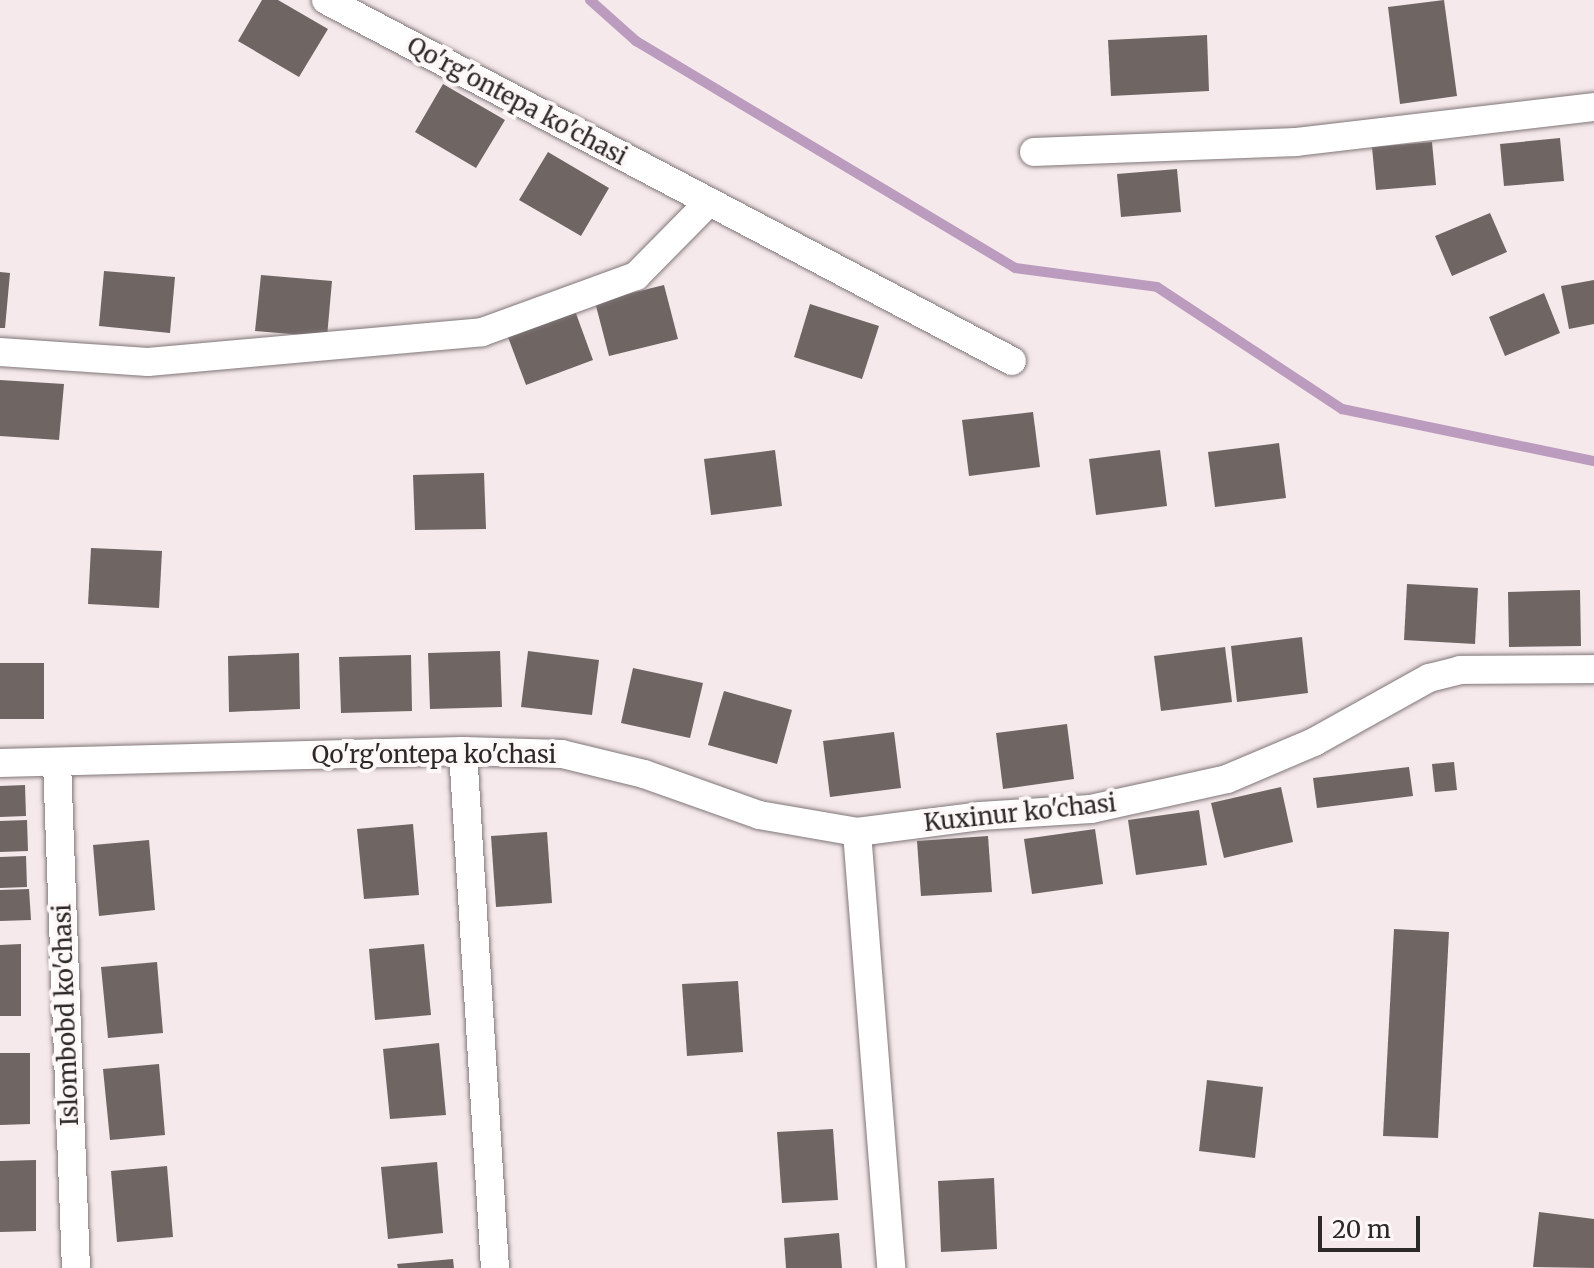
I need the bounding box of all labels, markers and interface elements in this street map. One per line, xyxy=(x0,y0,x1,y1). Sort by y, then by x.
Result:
street label: Qo'rg'ontepa ko'chasi xyxy=(402,31,632,171)
street label: Qo'rg'ontepa ko'chasi xyxy=(312,741,556,769)
street label: Kuxinur ko'chasi xyxy=(922,789,1118,837)
street label: Islombobd ko'chasi xyxy=(48,904,84,1126)
scale bar xyxy=(1322,1200,1424,1250)
text: 20 m xyxy=(1332,1214,1391,1245)

